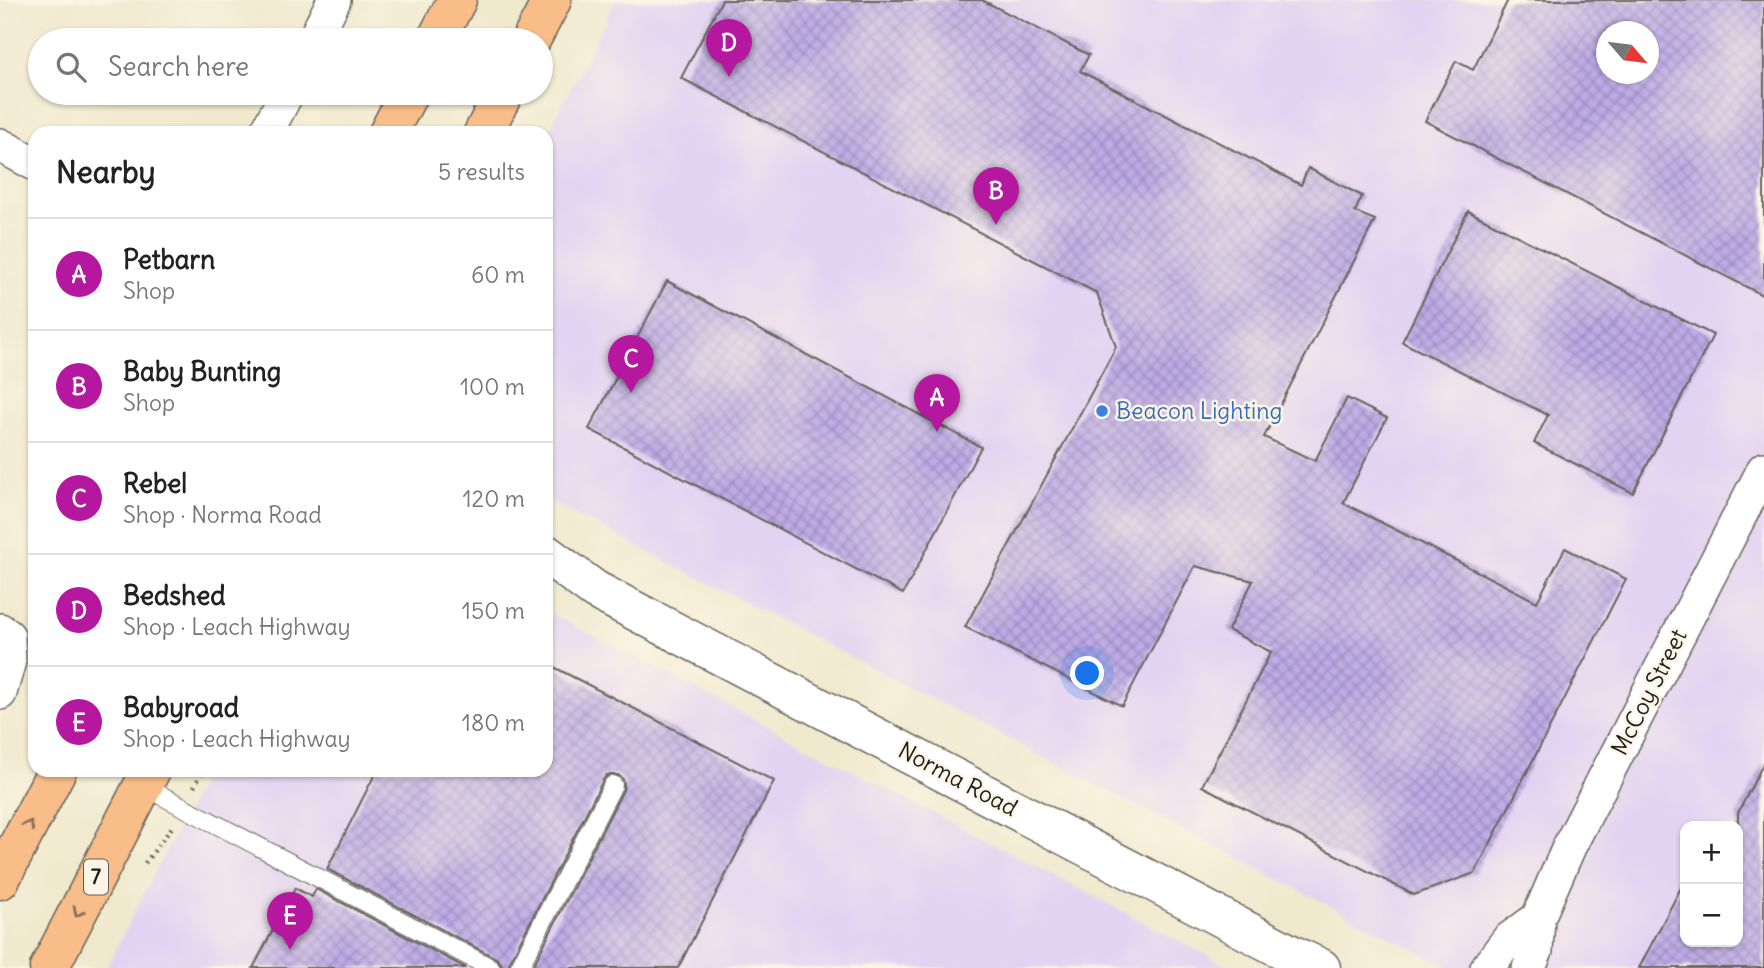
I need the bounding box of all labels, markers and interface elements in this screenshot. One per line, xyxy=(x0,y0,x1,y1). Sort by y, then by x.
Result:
pin: D xyxy=(706,19,752,77)
north arrow xyxy=(1596,21,1659,84)
search box xyxy=(28,28,553,105)
icon: search xyxy=(52,48,90,86)
text: Search here xyxy=(108,50,249,83)
text: Nearby xyxy=(56,153,156,191)
text: 5 results xyxy=(438,157,525,186)
pin: B xyxy=(973,167,1019,225)
text: Petbarn xyxy=(123,243,215,276)
text: A xyxy=(72,260,86,289)
text: 60 m xyxy=(471,260,525,289)
text: Shop xyxy=(123,276,175,305)
pin: C xyxy=(608,335,654,393)
text: Baby Bunting xyxy=(123,355,281,388)
text: B xyxy=(71,372,87,401)
text: 100 m xyxy=(460,372,525,401)
pin: A xyxy=(914,374,960,432)
text: Shop xyxy=(123,388,175,417)
place label: Beacon Lighting xyxy=(1116,396,1282,425)
marker: Beacon Lighting xyxy=(1094,403,1110,419)
text: Rebel xyxy=(123,467,187,500)
text: C xyxy=(71,484,87,513)
text: 120 m xyxy=(462,484,525,513)
text: Shop · Norma Road xyxy=(123,500,322,529)
text: Bedshed xyxy=(123,579,225,612)
text: D xyxy=(71,596,87,625)
text: 150 m xyxy=(462,596,525,625)
text: Shop · Leach Highway xyxy=(123,612,351,641)
street label: McCoy Street xyxy=(1604,624,1693,760)
your location xyxy=(1070,656,1104,690)
text: Babyroad xyxy=(123,691,239,724)
text: E xyxy=(72,708,86,737)
text: 180 m xyxy=(462,708,525,737)
text: Shop · Leach Highway xyxy=(123,724,351,753)
street label: Norma Road xyxy=(894,735,1023,822)
one-way arrow xyxy=(20,820,34,832)
map controls xyxy=(1680,821,1743,947)
button: + xyxy=(1680,821,1743,884)
road number: 7 xyxy=(84,860,108,894)
button: − xyxy=(1680,884,1743,947)
pin: E xyxy=(267,892,313,950)
one-way arrow xyxy=(72,905,86,917)

